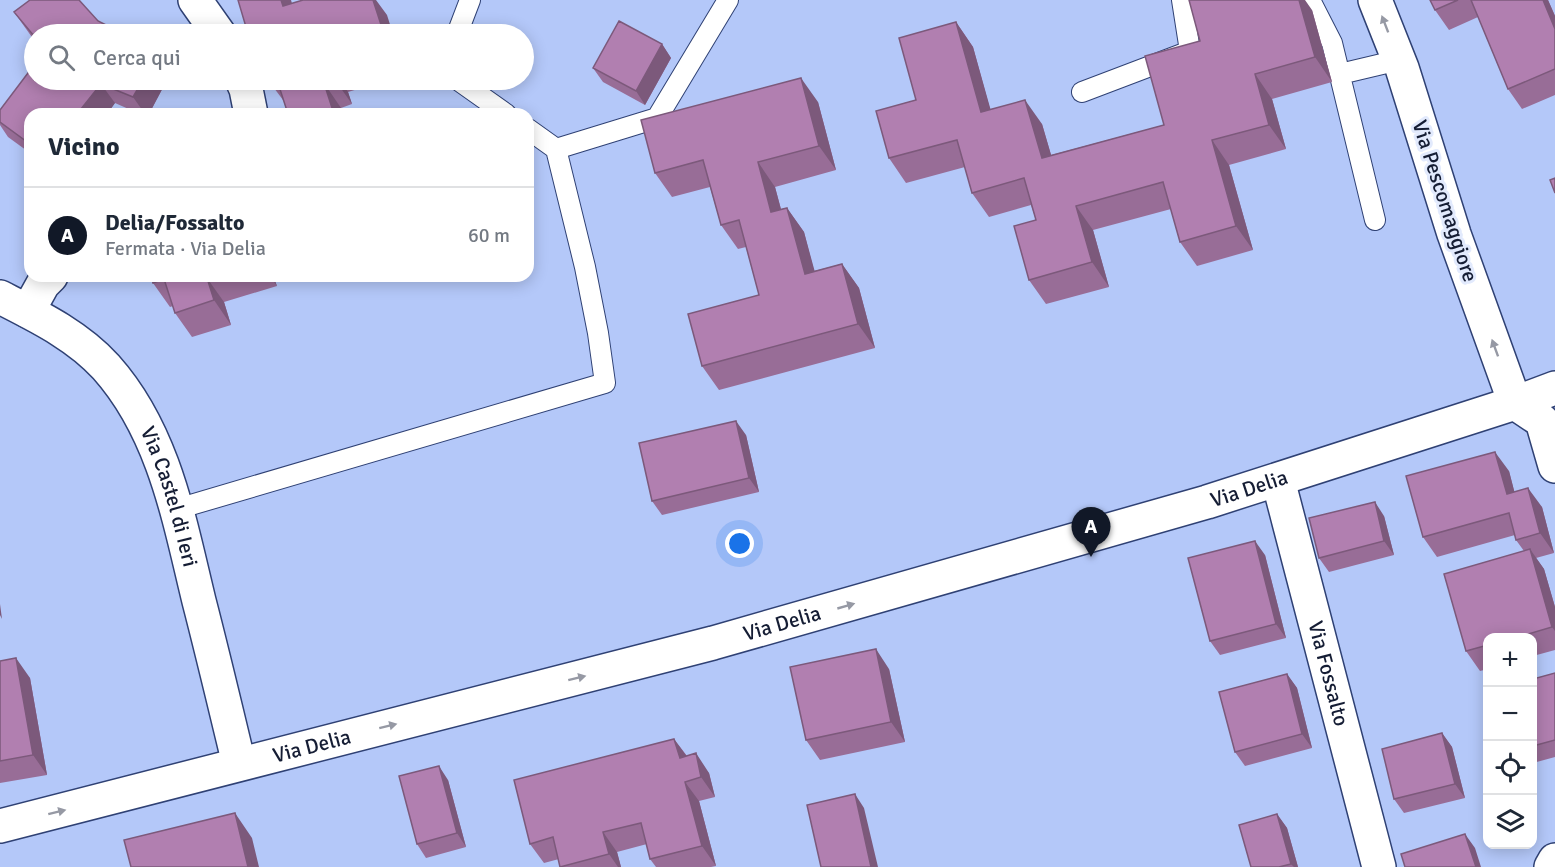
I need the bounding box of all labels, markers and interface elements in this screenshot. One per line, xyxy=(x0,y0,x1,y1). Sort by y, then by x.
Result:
one-way arrow xyxy=(1380,15,1389,33)
search box xyxy=(24,24,534,90)
icon: search xyxy=(45,41,78,74)
text: Cerca qui xyxy=(93,44,181,71)
street label: Via Pescomaggiore xyxy=(1407,117,1483,285)
text: Vicino xyxy=(48,131,120,163)
text: Delia/Fossalto xyxy=(105,209,244,236)
text: A xyxy=(61,223,74,248)
text: 60 m xyxy=(468,223,510,248)
text: Fermata · Via Delia xyxy=(105,236,266,261)
one-way arrow xyxy=(1490,339,1500,357)
street label: Via Castel di Ieri xyxy=(135,422,203,570)
street label: Via Delia xyxy=(1207,464,1291,513)
pin: A xyxy=(1072,508,1110,557)
your location xyxy=(725,529,754,558)
street label: Via Delia xyxy=(740,600,824,647)
one-way arrow xyxy=(837,601,855,610)
street label: Via Fossalto xyxy=(1302,618,1355,729)
map controls xyxy=(1483,633,1537,849)
button: + xyxy=(1483,633,1537,687)
one-way arrow xyxy=(568,673,586,683)
button: − xyxy=(1483,687,1537,741)
one-way arrow xyxy=(379,721,397,731)
street label: Via Delia xyxy=(270,723,354,768)
button: locate xyxy=(1483,741,1537,795)
button: layers xyxy=(1483,795,1537,849)
one-way arrow xyxy=(47,806,66,816)

